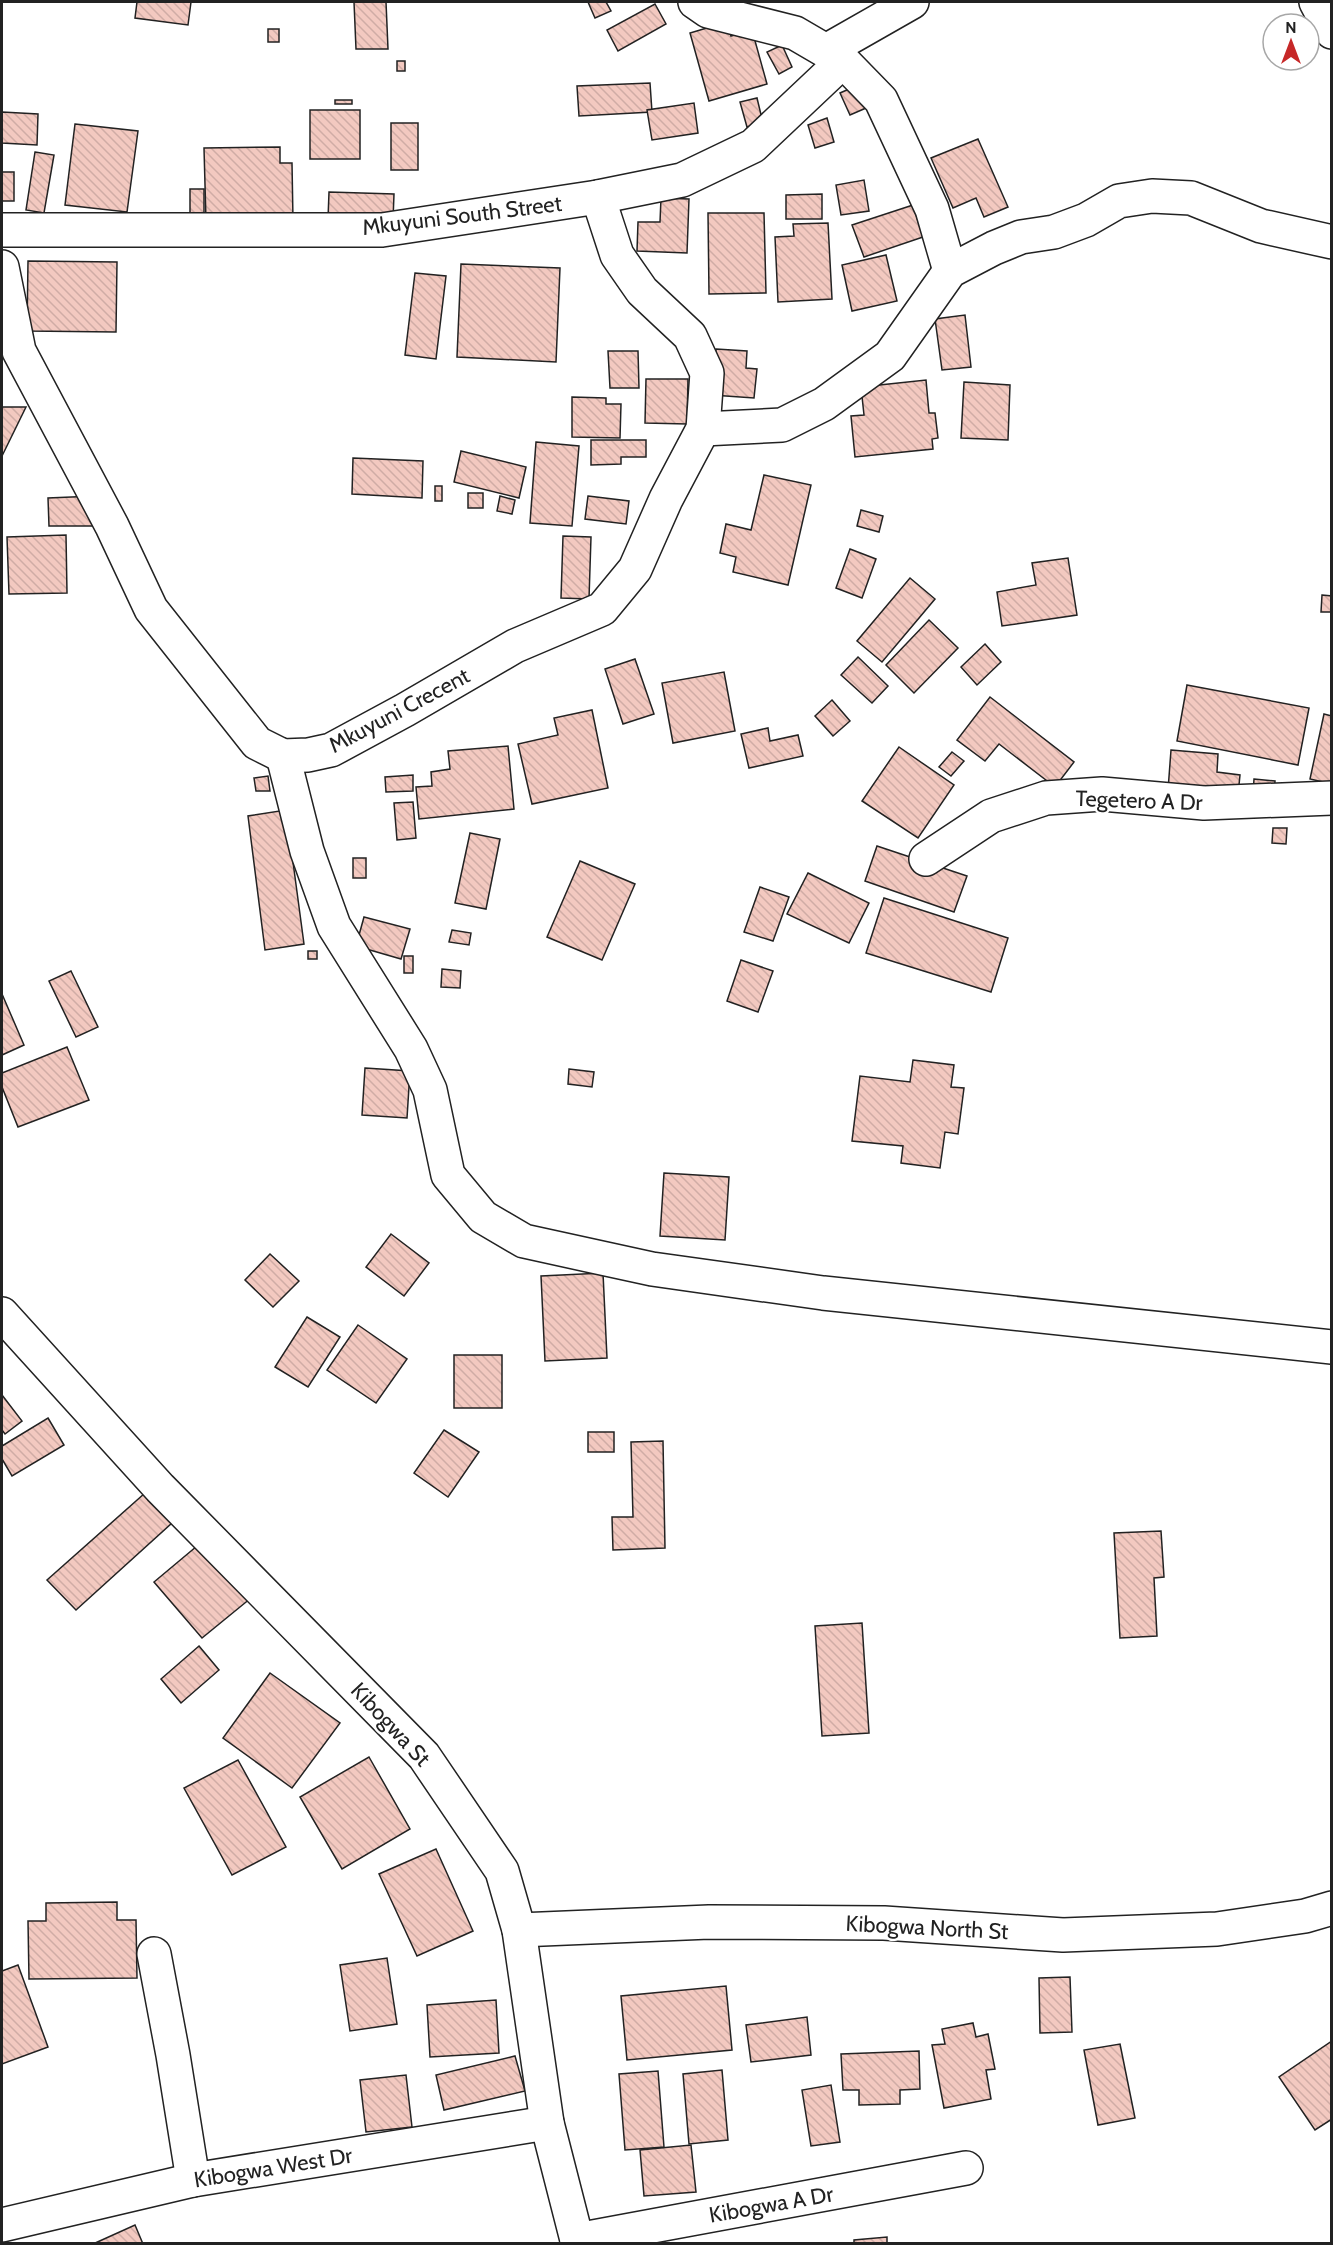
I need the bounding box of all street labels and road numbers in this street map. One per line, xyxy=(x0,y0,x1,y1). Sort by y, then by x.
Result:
street label: Mkuyuni South Street xyxy=(361,190,564,241)
street label: Mkuyuni Crecent xyxy=(324,662,475,759)
street label: Tegetero A Dr xyxy=(1075,785,1203,816)
street label: Kibogwa St xyxy=(345,1677,436,1772)
street label: Kibogwa North St xyxy=(845,1910,1010,1945)
street label: Kibogwa West Dr xyxy=(192,2142,354,2193)
street label: Kibogwa A Dr xyxy=(707,2180,835,2229)

